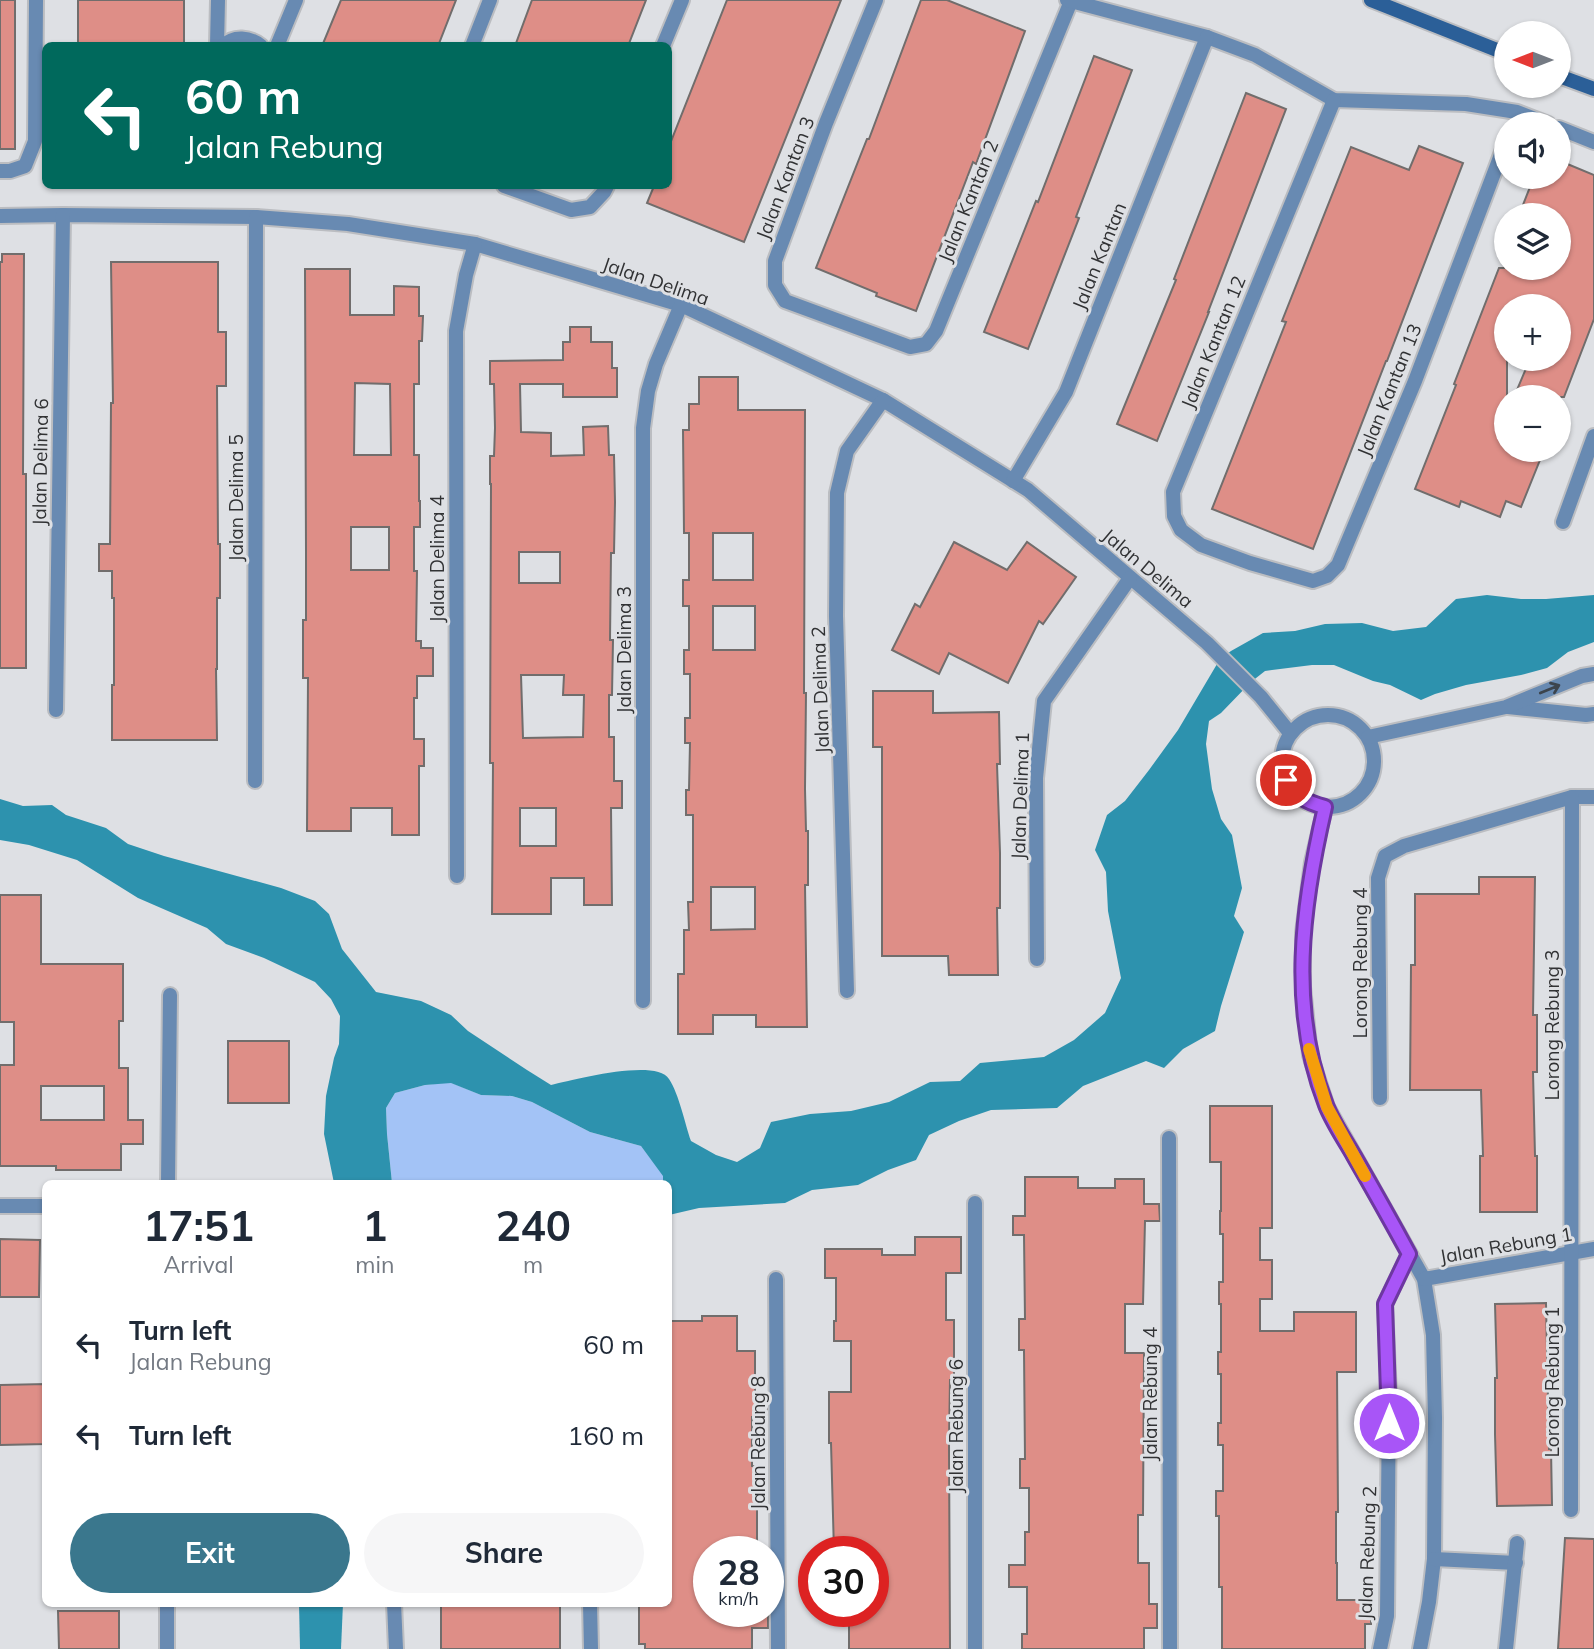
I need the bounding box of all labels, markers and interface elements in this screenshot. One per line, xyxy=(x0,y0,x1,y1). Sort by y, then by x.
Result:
north arrow xyxy=(1494,21,1572,98)
map controls xyxy=(1494,21,1571,462)
text: 60 m xyxy=(185,65,301,126)
icon: left xyxy=(70,70,161,161)
button: sound xyxy=(1494,112,1571,189)
street label: Jalan Kantan 3 xyxy=(751,113,819,243)
text: Jalan Rebung xyxy=(185,126,384,166)
street label: Jalan Kantan 2 xyxy=(933,136,1003,266)
street label: Jalan Kantan xyxy=(1067,199,1131,313)
button: layers xyxy=(1494,203,1571,280)
street label: Jalan Delima xyxy=(599,252,713,310)
street label: Jalan Kantan 12 xyxy=(1175,272,1251,412)
button: + xyxy=(1494,294,1571,371)
street label: Jalan Kantan 13 xyxy=(1351,320,1427,460)
button: − xyxy=(1494,385,1571,462)
street label: Jalan Delima 6 xyxy=(27,398,53,526)
street label: Jalan Delima 5 xyxy=(224,434,248,562)
street label: Jalan Delima 4 xyxy=(425,495,449,623)
street label: Jalan Delima xyxy=(1098,523,1198,613)
street label: Jalan Delima 3 xyxy=(612,586,636,714)
street label: Jalan Delima 2 xyxy=(806,626,834,754)
one-way arrow xyxy=(1538,682,1560,695)
street label: Jalan Delima 1 xyxy=(1006,732,1034,860)
pin xyxy=(1256,750,1316,810)
icon: arrive xyxy=(1267,761,1305,799)
street label: Lorong Rebung 4 xyxy=(1348,888,1372,1038)
street label: Lorong Rebung 3 xyxy=(1540,950,1564,1100)
text: 17:51 xyxy=(143,1199,254,1252)
text: 1 xyxy=(362,1199,387,1252)
text: 240 xyxy=(495,1199,571,1252)
street label: Jalan Rebung 1 xyxy=(1438,1222,1574,1268)
text: Arrival xyxy=(163,1250,234,1279)
text: min xyxy=(355,1250,394,1279)
text: m xyxy=(523,1250,543,1279)
street label: Lorong Rebung 1 xyxy=(1540,1307,1564,1457)
text: Turn left xyxy=(129,1314,231,1347)
icon: left xyxy=(70,1326,108,1364)
street label: Jalan Rebung 4 xyxy=(1138,1327,1162,1461)
text: 60 m xyxy=(583,1328,644,1361)
text: Jalan Rebung xyxy=(129,1347,272,1376)
street label: Jalan Rebung 6 xyxy=(944,1359,968,1493)
street label: Jalan Rebung 8 xyxy=(746,1376,770,1510)
position arrow xyxy=(1352,1386,1426,1460)
icon: left xyxy=(70,1417,108,1455)
text: Turn left xyxy=(129,1419,231,1452)
text: 160 m xyxy=(568,1419,644,1452)
street label: Jalan Rebung 2 xyxy=(1353,1485,1381,1621)
button: Exit xyxy=(70,1513,350,1593)
button: Share xyxy=(364,1513,644,1593)
speed limit sign: 30 xyxy=(798,1536,889,1627)
text: 28 xyxy=(717,1550,760,1594)
text: km/h xyxy=(718,1587,759,1610)

